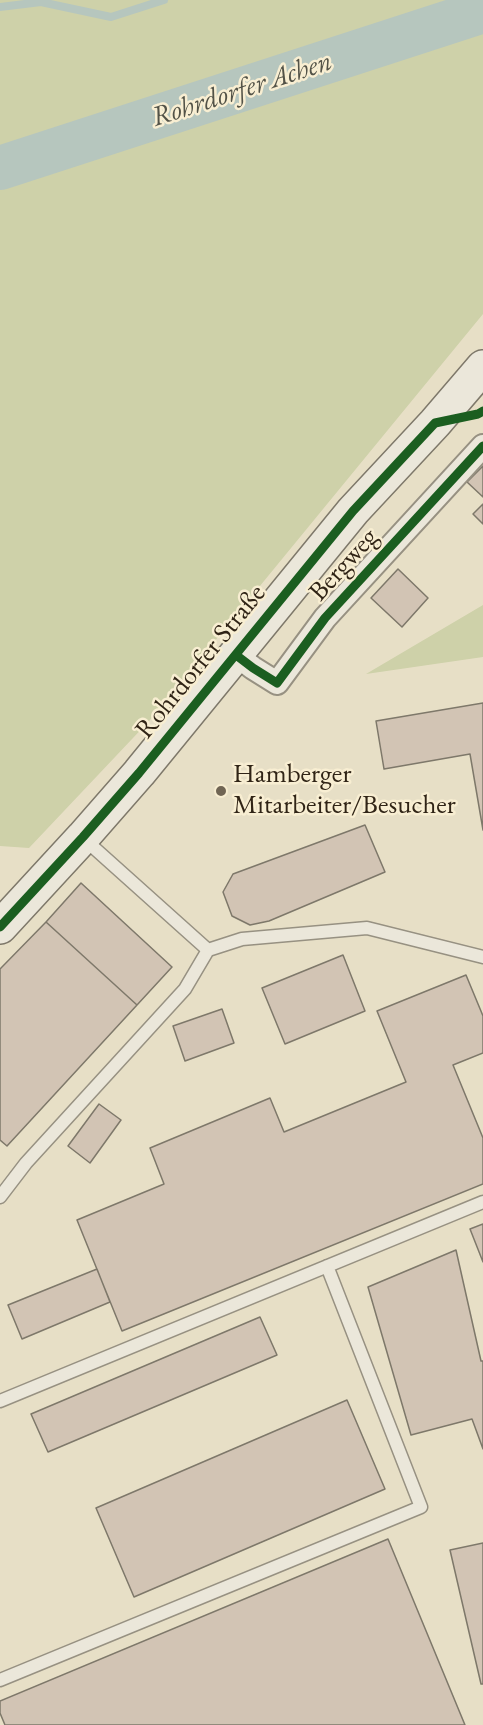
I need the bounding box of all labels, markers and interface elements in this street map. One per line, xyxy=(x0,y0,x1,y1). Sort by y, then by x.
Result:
water label: Rohrdorfer Achen xyxy=(148,45,336,135)
street label: Bergweg xyxy=(303,522,385,608)
street label: Rohrdorfer Straße xyxy=(129,578,273,746)
place label: Hamberger Mitarbeiter/Besucher xyxy=(233,759,456,822)
marker: Hamberger Mitarbeiter/Besucher xyxy=(214,784,228,798)

